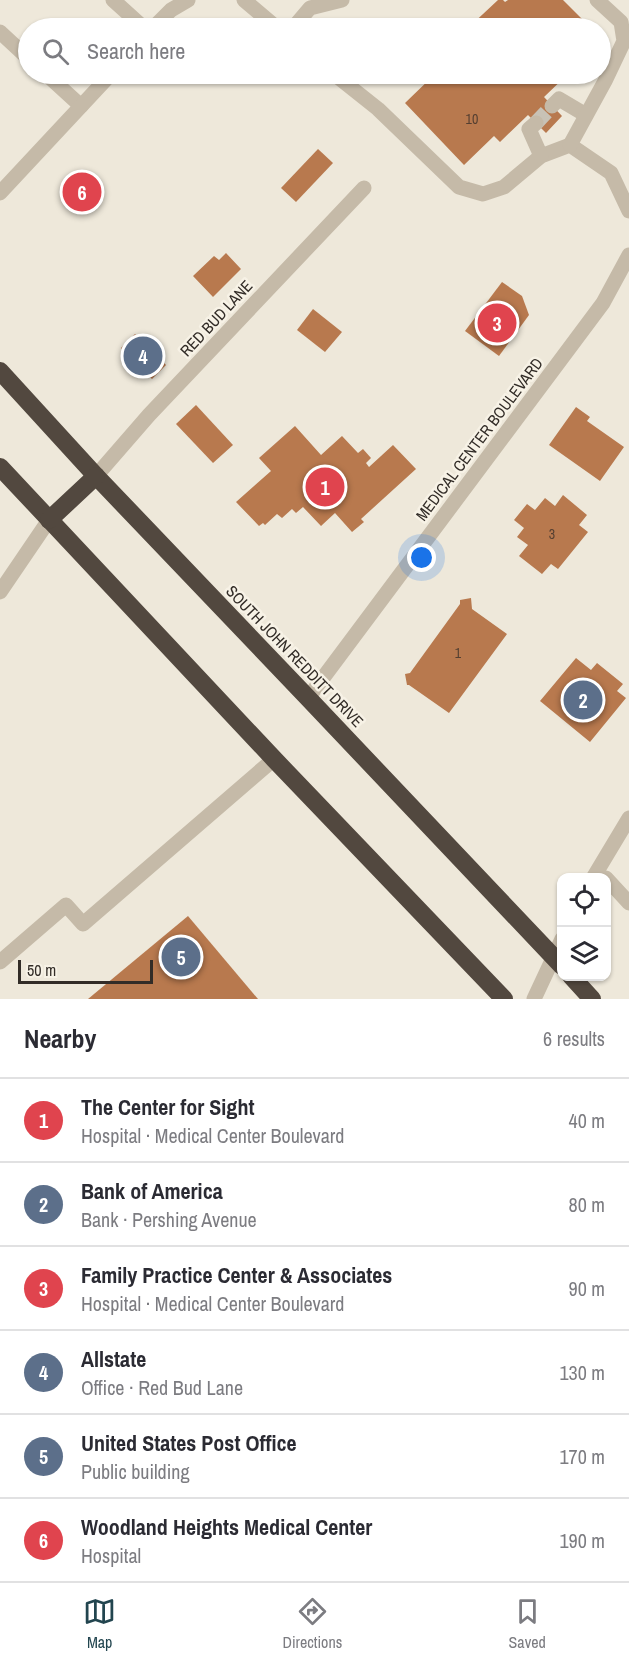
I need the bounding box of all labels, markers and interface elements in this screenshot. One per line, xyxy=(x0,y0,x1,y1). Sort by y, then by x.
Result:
search box xyxy=(18,18,611,84)
icon: search xyxy=(39,35,72,68)
text: Search here xyxy=(87,36,185,66)
house number: 10 xyxy=(466,110,478,128)
pin: 6 xyxy=(62,170,101,214)
street label: RED BUD LANE xyxy=(175,275,257,361)
pin: 3 xyxy=(478,300,516,346)
pin: 4 xyxy=(124,334,162,378)
street label: MEDICAL CENTER BOULEVARD xyxy=(410,353,548,525)
pin: 1 xyxy=(306,464,344,510)
house number: 3 xyxy=(549,525,555,543)
your location xyxy=(407,543,436,572)
street label: SOUTH JOHN REDDITT DRIVE xyxy=(221,580,369,732)
house number: 1 xyxy=(455,644,462,662)
pin: 2 xyxy=(564,678,602,722)
map controls xyxy=(557,873,611,981)
button: locate xyxy=(557,873,611,927)
button: layers xyxy=(557,927,611,981)
pin: 5 xyxy=(162,934,201,980)
scale bar xyxy=(18,957,153,984)
text: 50 m xyxy=(27,959,56,981)
text: Nearby xyxy=(24,1021,96,1056)
text: 6 results xyxy=(543,1025,605,1052)
text: The Center for Sight xyxy=(81,1092,254,1122)
text: 1 xyxy=(39,1107,48,1134)
text: 40 m xyxy=(569,1107,605,1134)
text: Hospital · Medical Center Boulevard xyxy=(81,1122,344,1149)
text: Bank of America xyxy=(81,1176,223,1206)
text: 2 xyxy=(39,1191,48,1218)
text: 80 m xyxy=(569,1191,605,1218)
text: Bank · Pershing Avenue xyxy=(81,1206,257,1233)
text: Family Practice Center & Associates xyxy=(81,1260,392,1290)
text: 3 xyxy=(39,1275,48,1302)
text: 90 m xyxy=(569,1275,605,1302)
text: Hospital · Medical Center Boulevard xyxy=(81,1290,344,1317)
text: Allstate xyxy=(81,1344,146,1374)
text: 4 xyxy=(39,1359,48,1386)
text: 130 m xyxy=(559,1359,605,1386)
text: Office · Red Bud Lane xyxy=(81,1374,243,1401)
text: United States Post Office xyxy=(81,1428,297,1458)
text: 5 xyxy=(39,1443,48,1470)
text: 170 m xyxy=(559,1443,605,1470)
text: Public building xyxy=(81,1458,190,1485)
text: Woodland Heights Medical Center xyxy=(81,1512,372,1542)
text: 6 xyxy=(39,1527,48,1554)
text: 190 m xyxy=(559,1527,605,1554)
text: Hospital xyxy=(81,1542,141,1569)
tab: Map xyxy=(83,1595,116,1653)
tab: Directions xyxy=(282,1595,342,1653)
tab: Saved xyxy=(509,1595,546,1653)

